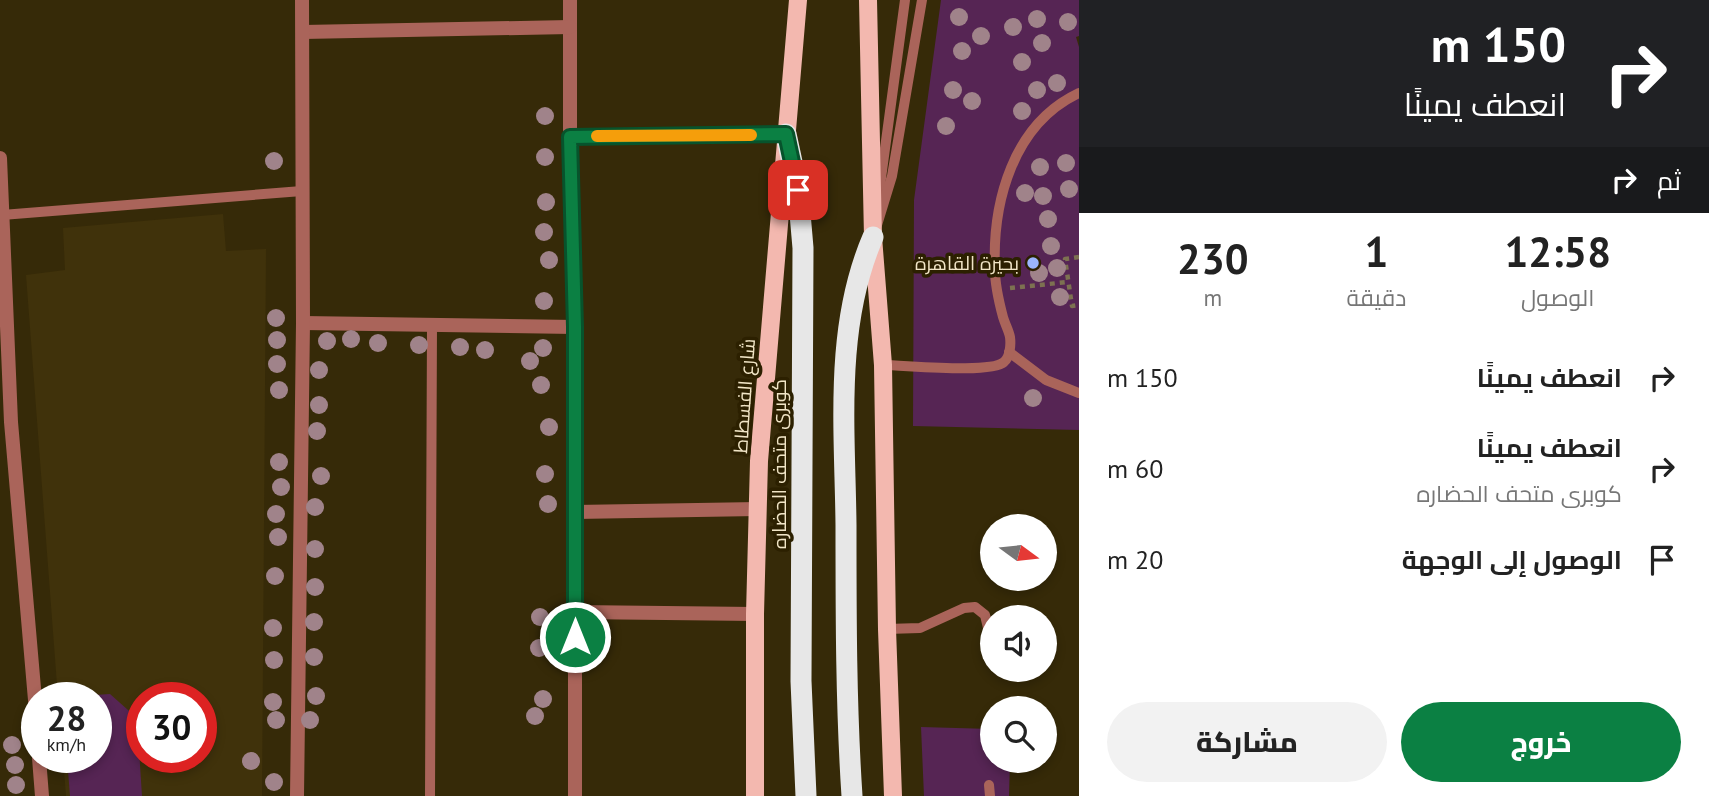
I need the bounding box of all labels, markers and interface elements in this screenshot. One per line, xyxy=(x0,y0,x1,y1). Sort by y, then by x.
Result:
text: 150 m xyxy=(1431,12,1566,76)
icon: right xyxy=(1590,28,1681,119)
text: انعطف يمينًا xyxy=(1404,83,1566,125)
pin xyxy=(768,160,828,220)
icon: right xyxy=(1605,161,1643,199)
text: ثم xyxy=(1657,164,1681,197)
icon: arrive xyxy=(779,171,817,209)
text: 1 xyxy=(1365,224,1388,279)
text: 12:58 xyxy=(1504,224,1611,279)
text: 230 xyxy=(1177,231,1249,286)
place label: بحيرة القاهرة xyxy=(915,251,1019,275)
marker: بحيرة القاهرة xyxy=(1025,255,1041,271)
text: m xyxy=(1203,283,1222,312)
text: دقيقة xyxy=(1347,283,1406,312)
text: الوصول xyxy=(1521,283,1594,312)
street label: شارع الفسطاط xyxy=(728,338,762,454)
icon: right xyxy=(1643,359,1681,397)
text: 150 m xyxy=(1107,361,1178,394)
text: انعطف يمينًا xyxy=(1477,361,1622,394)
street label: كوبرى متحف الحضاره xyxy=(767,379,791,549)
text: انعطف يمينًا xyxy=(1477,431,1622,464)
icon: right xyxy=(1643,450,1681,488)
text: 60 m xyxy=(1107,452,1163,485)
text: كوبرى متحف الحضاره xyxy=(1416,479,1622,508)
north arrow xyxy=(980,514,1057,592)
map controls xyxy=(980,514,1057,773)
icon: arrive xyxy=(1643,541,1681,579)
text: 20 m xyxy=(1107,543,1163,576)
text: الوصول إلى الوجهة xyxy=(1402,543,1622,576)
position arrow xyxy=(538,600,612,674)
button: sound xyxy=(980,605,1057,682)
speed limit sign: 30 xyxy=(126,682,217,773)
text: 28 xyxy=(47,695,86,741)
button: search xyxy=(980,696,1057,773)
button: مشاركة xyxy=(1107,702,1387,782)
button: خروج xyxy=(1401,702,1681,782)
text: km/h xyxy=(47,733,86,756)

